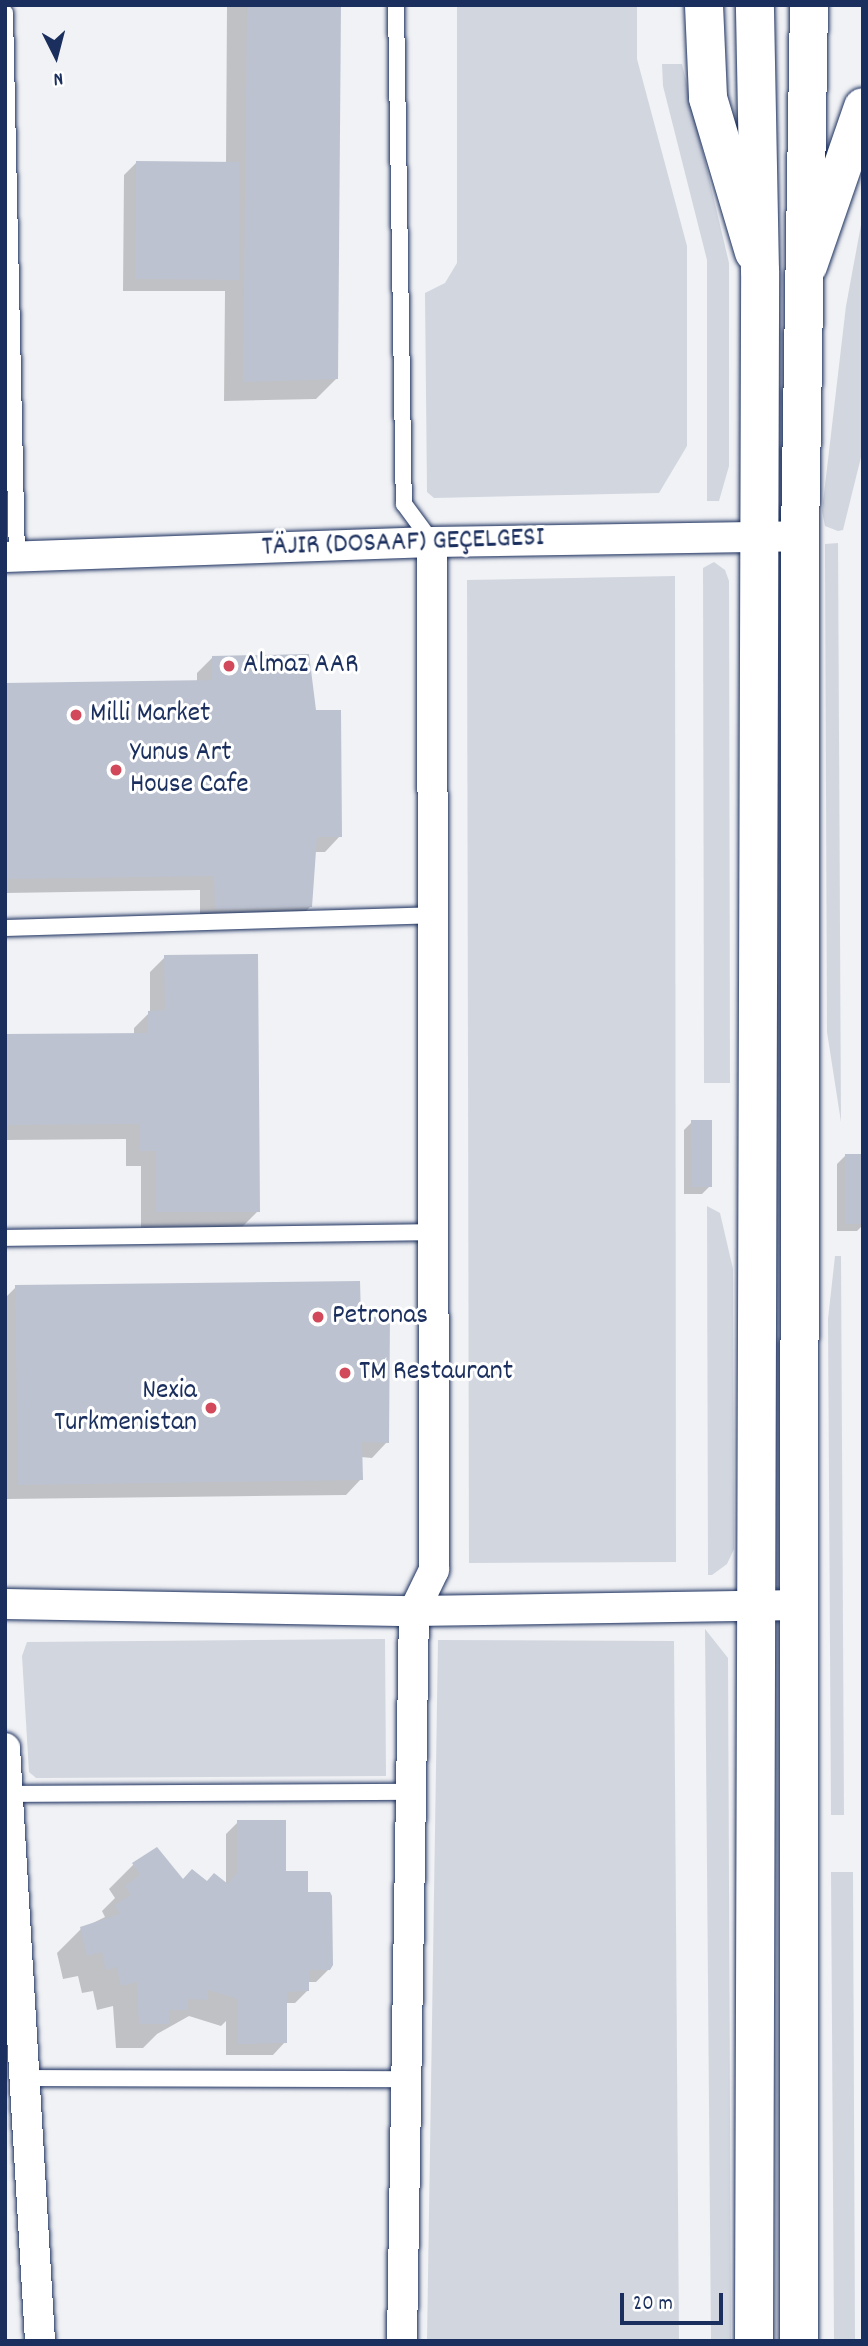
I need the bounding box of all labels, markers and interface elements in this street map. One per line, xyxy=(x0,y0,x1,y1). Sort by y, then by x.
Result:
north arrow xyxy=(21,21,91,91)
text: N xyxy=(52,63,64,91)
street label: TÄJIR (DOSAAF) GEÇELGESI xyxy=(261,522,545,566)
place label: Almaz AAR xyxy=(243,649,359,683)
marker: Almaz AAR xyxy=(221,658,237,674)
place label: Milli Market xyxy=(90,698,210,732)
marker: Milli Market xyxy=(68,707,84,723)
place label: Yunus Art House Cafe xyxy=(130,737,249,803)
marker: Yunus Art House Cafe xyxy=(108,762,124,778)
place label: Petronas xyxy=(332,1300,428,1334)
marker: Petronas xyxy=(310,1309,326,1325)
place label: TM Restaurant xyxy=(359,1356,513,1390)
marker: TM Restaurant xyxy=(337,1365,353,1381)
place label: Nexia Turkmenistan xyxy=(54,1375,197,1441)
marker: Nexia Turkmenistan xyxy=(203,1400,219,1416)
scale bar xyxy=(623,2280,726,2324)
text: 20 m xyxy=(633,2290,673,2320)

